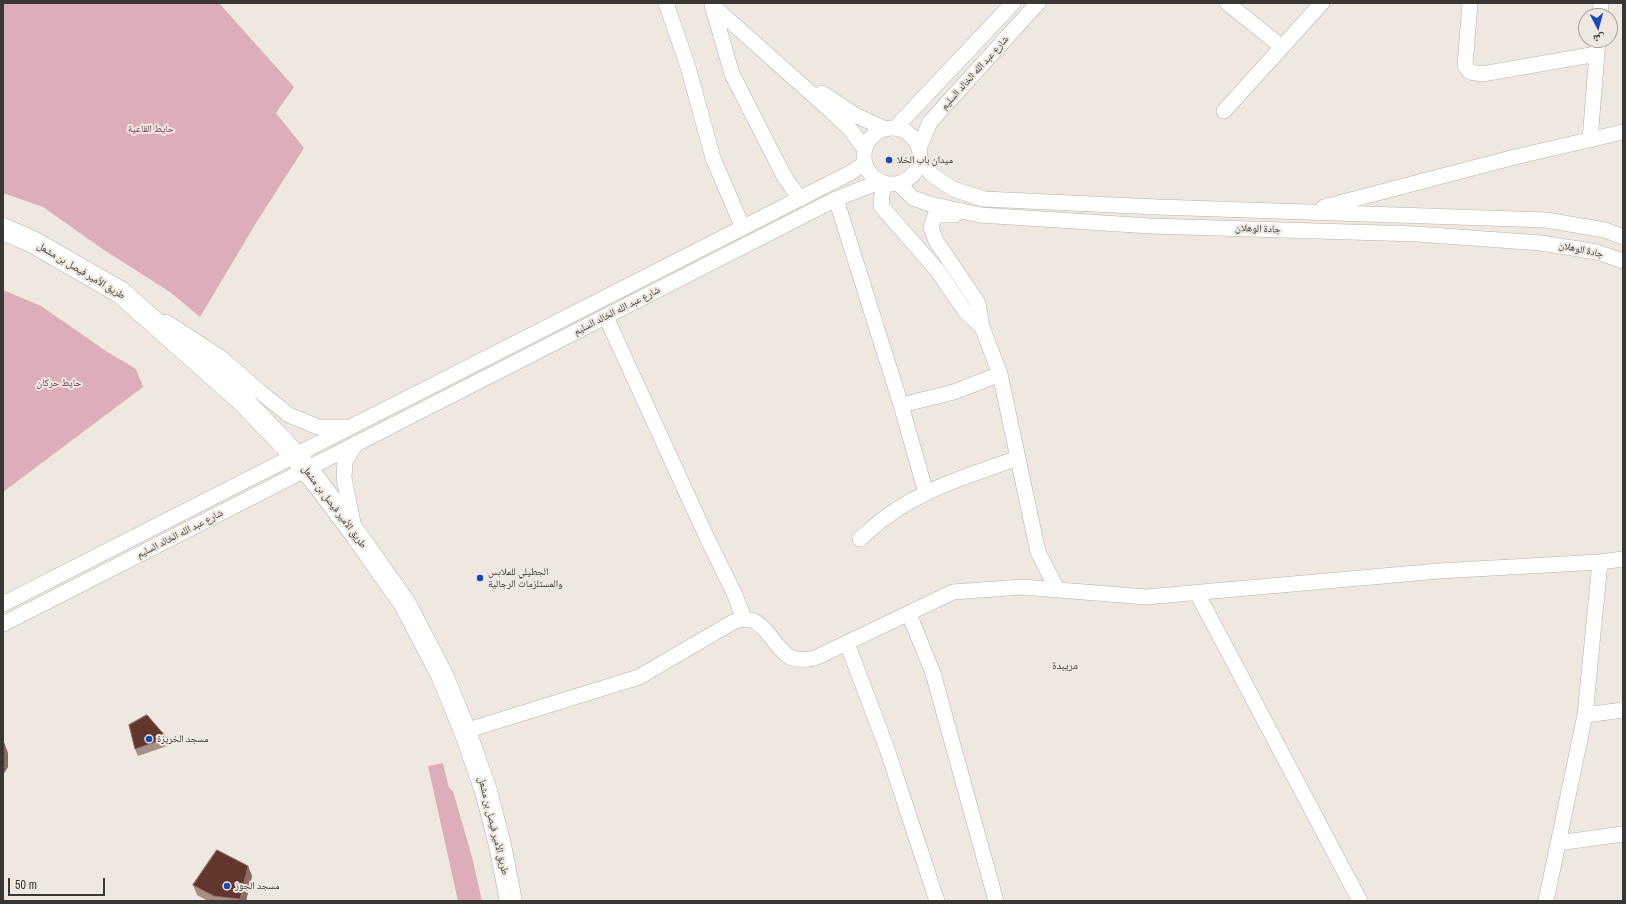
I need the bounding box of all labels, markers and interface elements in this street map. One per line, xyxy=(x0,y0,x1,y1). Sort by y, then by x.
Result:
north arrow xyxy=(1578,8,1618,48)
text: ش xyxy=(1593,31,1606,47)
street label: شارع عبد الله الخالد السليم xyxy=(939,34,1011,112)
park label: حايط القاعية xyxy=(128,123,174,135)
place label: ميدان باب الخلا xyxy=(897,154,953,166)
marker: ميدان باب الخلا xyxy=(884,155,894,165)
street label: جادة الوهلان xyxy=(1235,222,1281,236)
street label: جادة الوهلان xyxy=(1557,239,1605,261)
street label: طريق الأمير فيصل بن مشعل xyxy=(35,240,127,302)
street label: شارع عبد الله الخالد السليم xyxy=(572,284,662,338)
park label: حايط حركان xyxy=(36,377,82,389)
street label: طريق الأمير فيصل بن مشعل xyxy=(299,463,369,551)
street label: شارع عبد الله الخالد السليم xyxy=(135,507,225,561)
place label: الجطيلي للملابس والمستلزمات الرجالية xyxy=(488,566,563,590)
marker: الجطيلي للملابس والمستلزمات الرجالية xyxy=(475,573,485,583)
district label: مريبدة xyxy=(1052,659,1078,673)
place label: مسجد الخريزة xyxy=(157,733,209,745)
marker: مسجد الخريزة xyxy=(144,734,154,744)
street label: طريق الأمير فيصل بن مشعل xyxy=(475,776,511,876)
scale bar xyxy=(10,870,107,896)
text: 50 m xyxy=(15,877,37,893)
place label: مسجد الجوز xyxy=(235,880,280,892)
marker: مسجد الجوز xyxy=(222,881,232,891)

